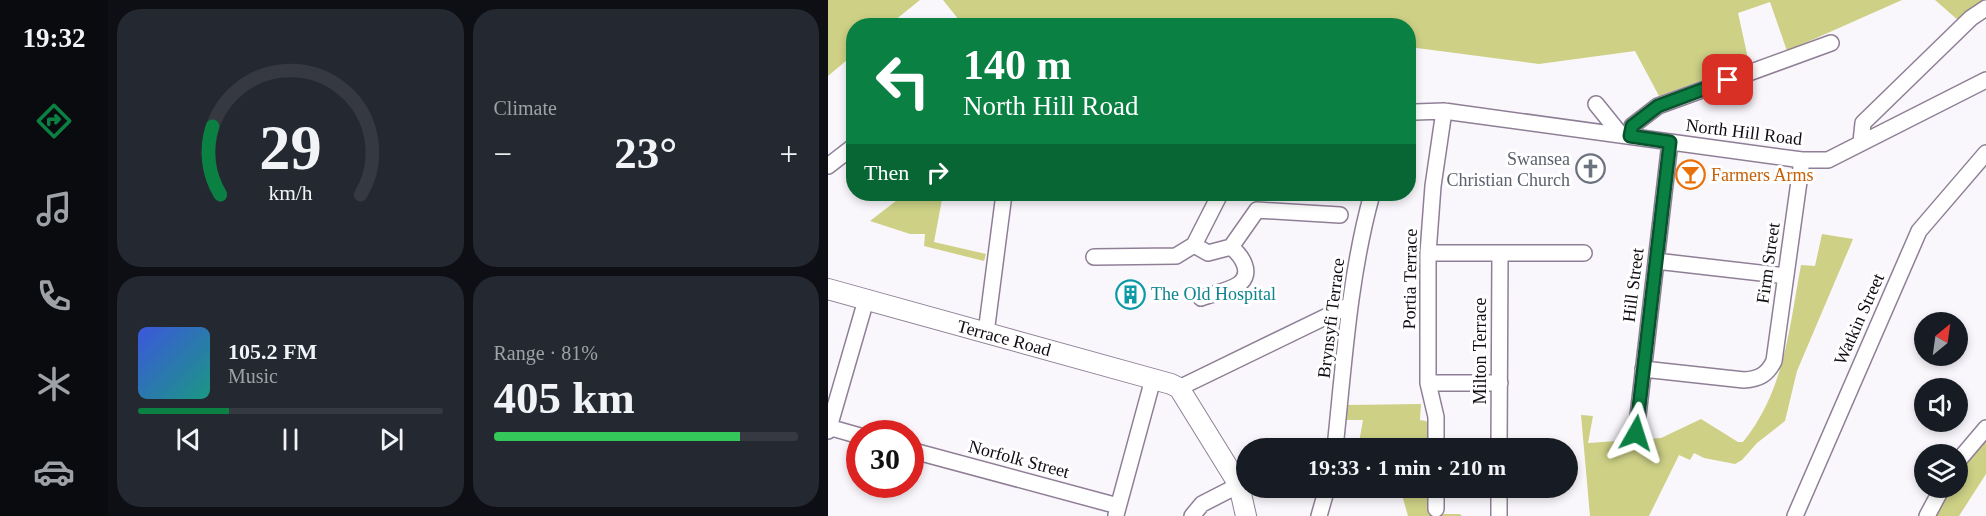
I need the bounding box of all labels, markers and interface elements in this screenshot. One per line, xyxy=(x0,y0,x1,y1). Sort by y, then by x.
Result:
text: 19:32 xyxy=(23,23,86,53)
icon: left xyxy=(864,42,942,120)
text: 140 m xyxy=(963,42,1072,88)
pin xyxy=(1702,54,1753,105)
icon: arrive xyxy=(1711,63,1744,96)
text: North Hill Road xyxy=(963,91,1139,121)
text: Climate xyxy=(494,97,557,119)
icon: directions xyxy=(33,100,75,142)
text: 29 xyxy=(259,113,321,182)
street label: North Hill Road xyxy=(1685,115,1803,149)
text: 23° xyxy=(614,128,677,178)
text: − xyxy=(494,136,512,172)
text: + xyxy=(779,136,798,172)
place label: Swansea Christian Church xyxy=(1447,149,1570,190)
church icon: Swansea Christian Church xyxy=(1575,153,1607,185)
icon: right xyxy=(921,156,954,189)
bar icon: Farmers Arms xyxy=(1674,159,1706,191)
text: Then xyxy=(864,160,909,185)
place label: Farmers Arms xyxy=(1711,165,1814,185)
text: km/h xyxy=(268,181,313,205)
icon: music xyxy=(33,188,75,230)
street label: Firm Street xyxy=(1752,221,1784,305)
street label: Portia Terrace xyxy=(1399,228,1421,330)
street label: Hill Street xyxy=(1619,247,1647,323)
street label: Brynsyfi Terrace xyxy=(1314,257,1348,379)
street label: Watkin Street xyxy=(1830,270,1888,368)
icon: phone xyxy=(33,275,75,317)
building icon: The Old Hospital xyxy=(1114,278,1146,310)
place label: The Old Hospital xyxy=(1151,284,1276,304)
street label: Milton Terrace xyxy=(1470,298,1490,404)
north arrow xyxy=(1914,312,1968,366)
map controls xyxy=(1914,312,1968,498)
street label: Terrace Road xyxy=(955,316,1053,360)
text: 105.2 FM xyxy=(228,339,317,364)
text: Range · 81% xyxy=(494,342,598,364)
icon: climate xyxy=(33,363,75,405)
text: Music xyxy=(228,365,278,387)
text: 405 km xyxy=(494,373,635,423)
button: sound xyxy=(1914,378,1968,432)
position arrow xyxy=(1604,401,1668,465)
speed limit sign: 30 xyxy=(846,420,924,498)
icon: previous xyxy=(172,423,205,456)
icon: pause xyxy=(274,423,307,456)
icon: next xyxy=(375,423,408,456)
street label: Norfolk Street xyxy=(966,436,1072,482)
button: layers xyxy=(1914,444,1968,498)
icon: car xyxy=(33,451,75,493)
text: 19:33 · 1 min · 210 m xyxy=(1308,455,1506,480)

